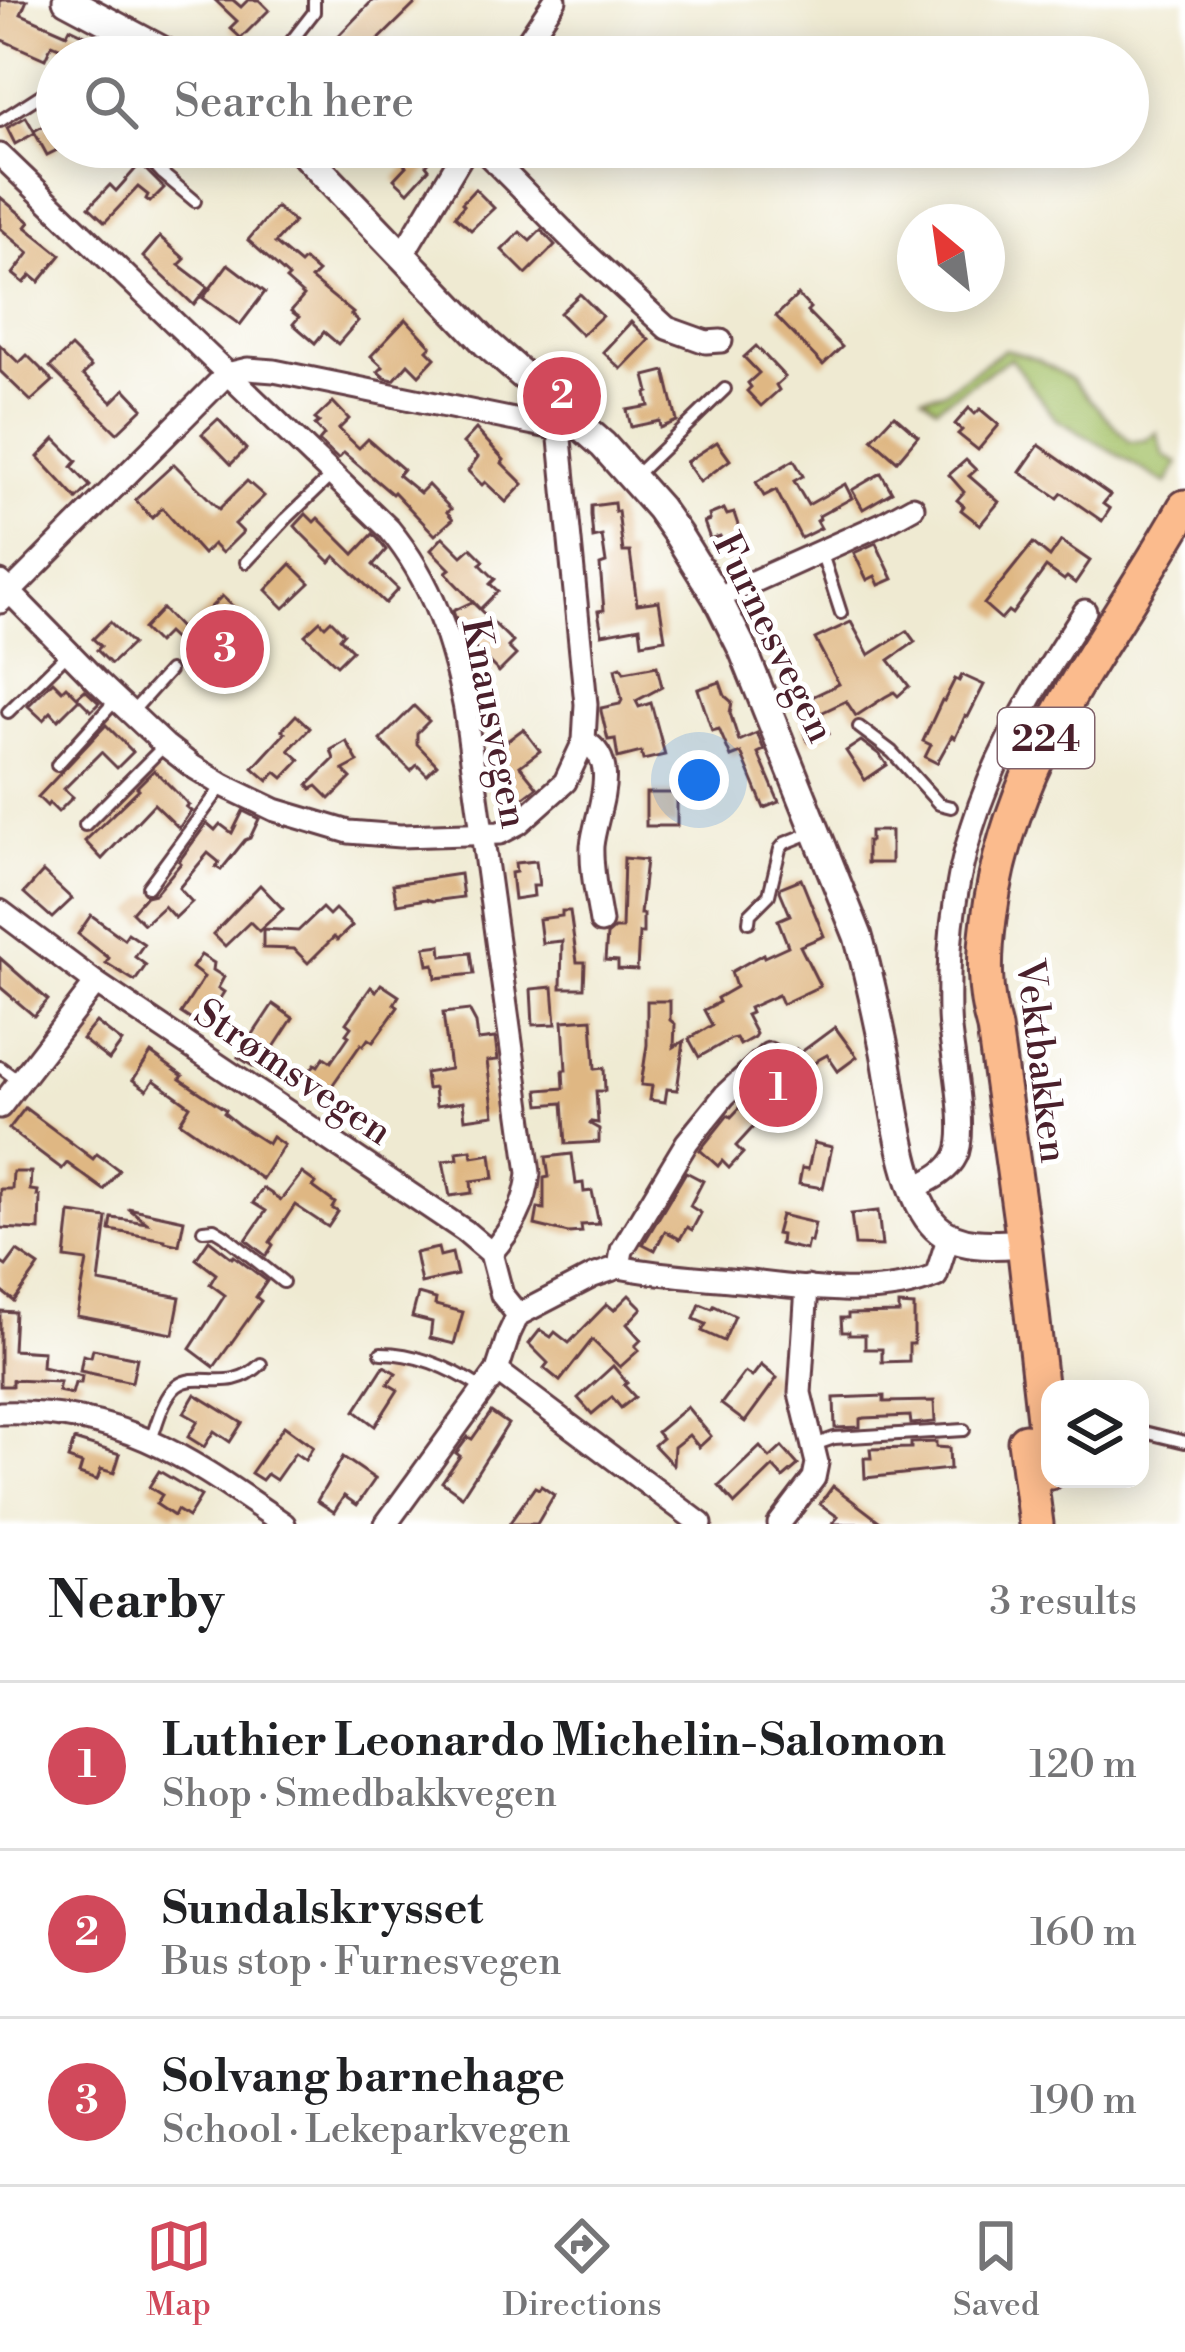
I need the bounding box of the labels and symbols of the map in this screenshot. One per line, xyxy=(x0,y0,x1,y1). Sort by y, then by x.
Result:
north arrow xyxy=(897,204,1005,312)
pin: 2 xyxy=(523,351,601,441)
street label: Furnesvegen xyxy=(701,525,845,751)
pin: 3 xyxy=(186,604,264,694)
street label: Knausvegen xyxy=(449,614,538,833)
road number: 224 xyxy=(998,708,1094,768)
your location xyxy=(669,750,729,810)
street label: Vektbakken xyxy=(1004,956,1077,1166)
street label: Strømsvegen xyxy=(185,989,401,1157)
pin: 1 xyxy=(739,1043,817,1133)

